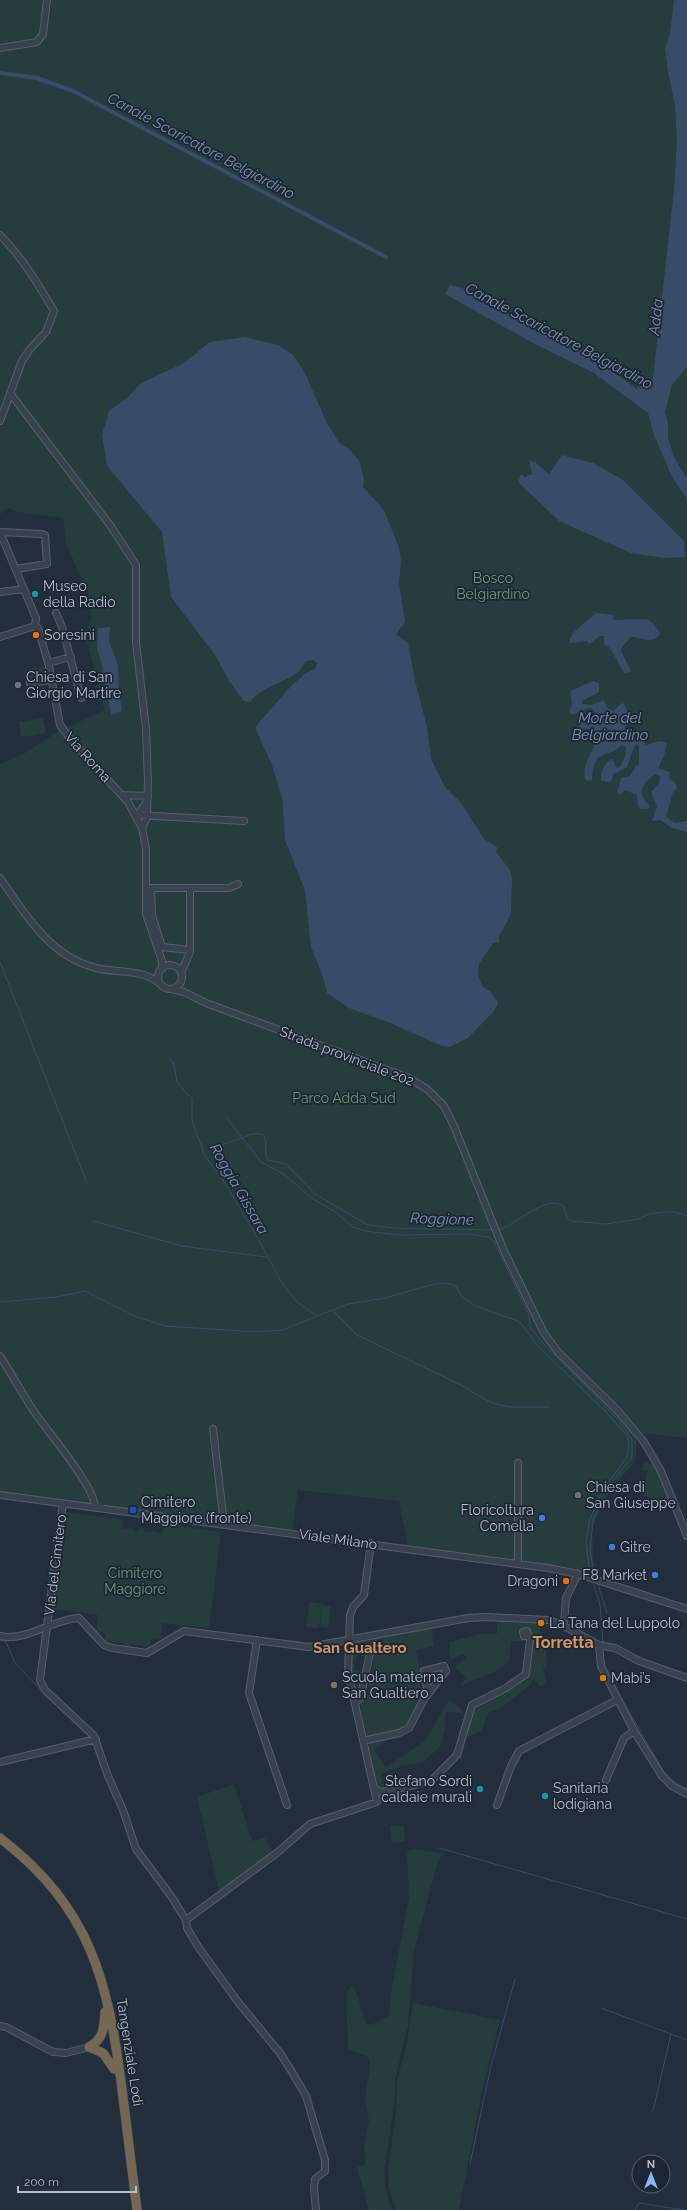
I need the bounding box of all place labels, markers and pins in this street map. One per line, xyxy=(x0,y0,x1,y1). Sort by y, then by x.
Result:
place label: Museo della Radio xyxy=(43,578,116,610)
marker: Museo della Radio xyxy=(30,589,40,599)
place label: Soresini xyxy=(44,627,95,643)
marker: Soresini xyxy=(31,630,41,640)
place label: Chiesa di San Giorgio Martire xyxy=(26,669,121,701)
marker: Chiesa di San Giorgio Martire xyxy=(13,680,23,690)
place label: Chiesa di San Giuseppe xyxy=(586,1479,676,1511)
marker: Chiesa di San Giuseppe xyxy=(573,1490,583,1500)
place label: Cimitero Maggiore (fronte) xyxy=(141,1494,252,1526)
place label: Floricoltura Comella xyxy=(460,1502,534,1534)
marker: Cimitero Maggiore (fronte) xyxy=(128,1505,138,1515)
marker: Floricoltura Comella xyxy=(537,1513,547,1523)
place label: Gitre xyxy=(620,1539,651,1555)
marker: Gitre xyxy=(607,1542,617,1552)
place label: F8 Market xyxy=(582,1567,647,1583)
marker: F8 Market xyxy=(650,1570,660,1580)
place label: Dragoni xyxy=(507,1573,558,1589)
marker: Dragoni xyxy=(561,1576,571,1586)
place label: La Tana del Luppolo xyxy=(549,1615,680,1631)
marker: La Tana del Luppolo xyxy=(536,1618,546,1628)
place label: Scuola materna San Gualtiero xyxy=(342,1669,444,1701)
place label: Mabi’s xyxy=(611,1670,651,1686)
marker: Mabi’s xyxy=(598,1673,608,1683)
marker: Scuola materna San Gualtiero xyxy=(329,1680,339,1690)
place label: Stefano Sordi caldaie murali xyxy=(381,1773,472,1805)
place label: Sanitaria lodigiana xyxy=(553,1780,612,1812)
marker: Stefano Sordi caldaie murali xyxy=(475,1784,485,1794)
marker: Sanitaria lodigiana xyxy=(540,1791,550,1801)

